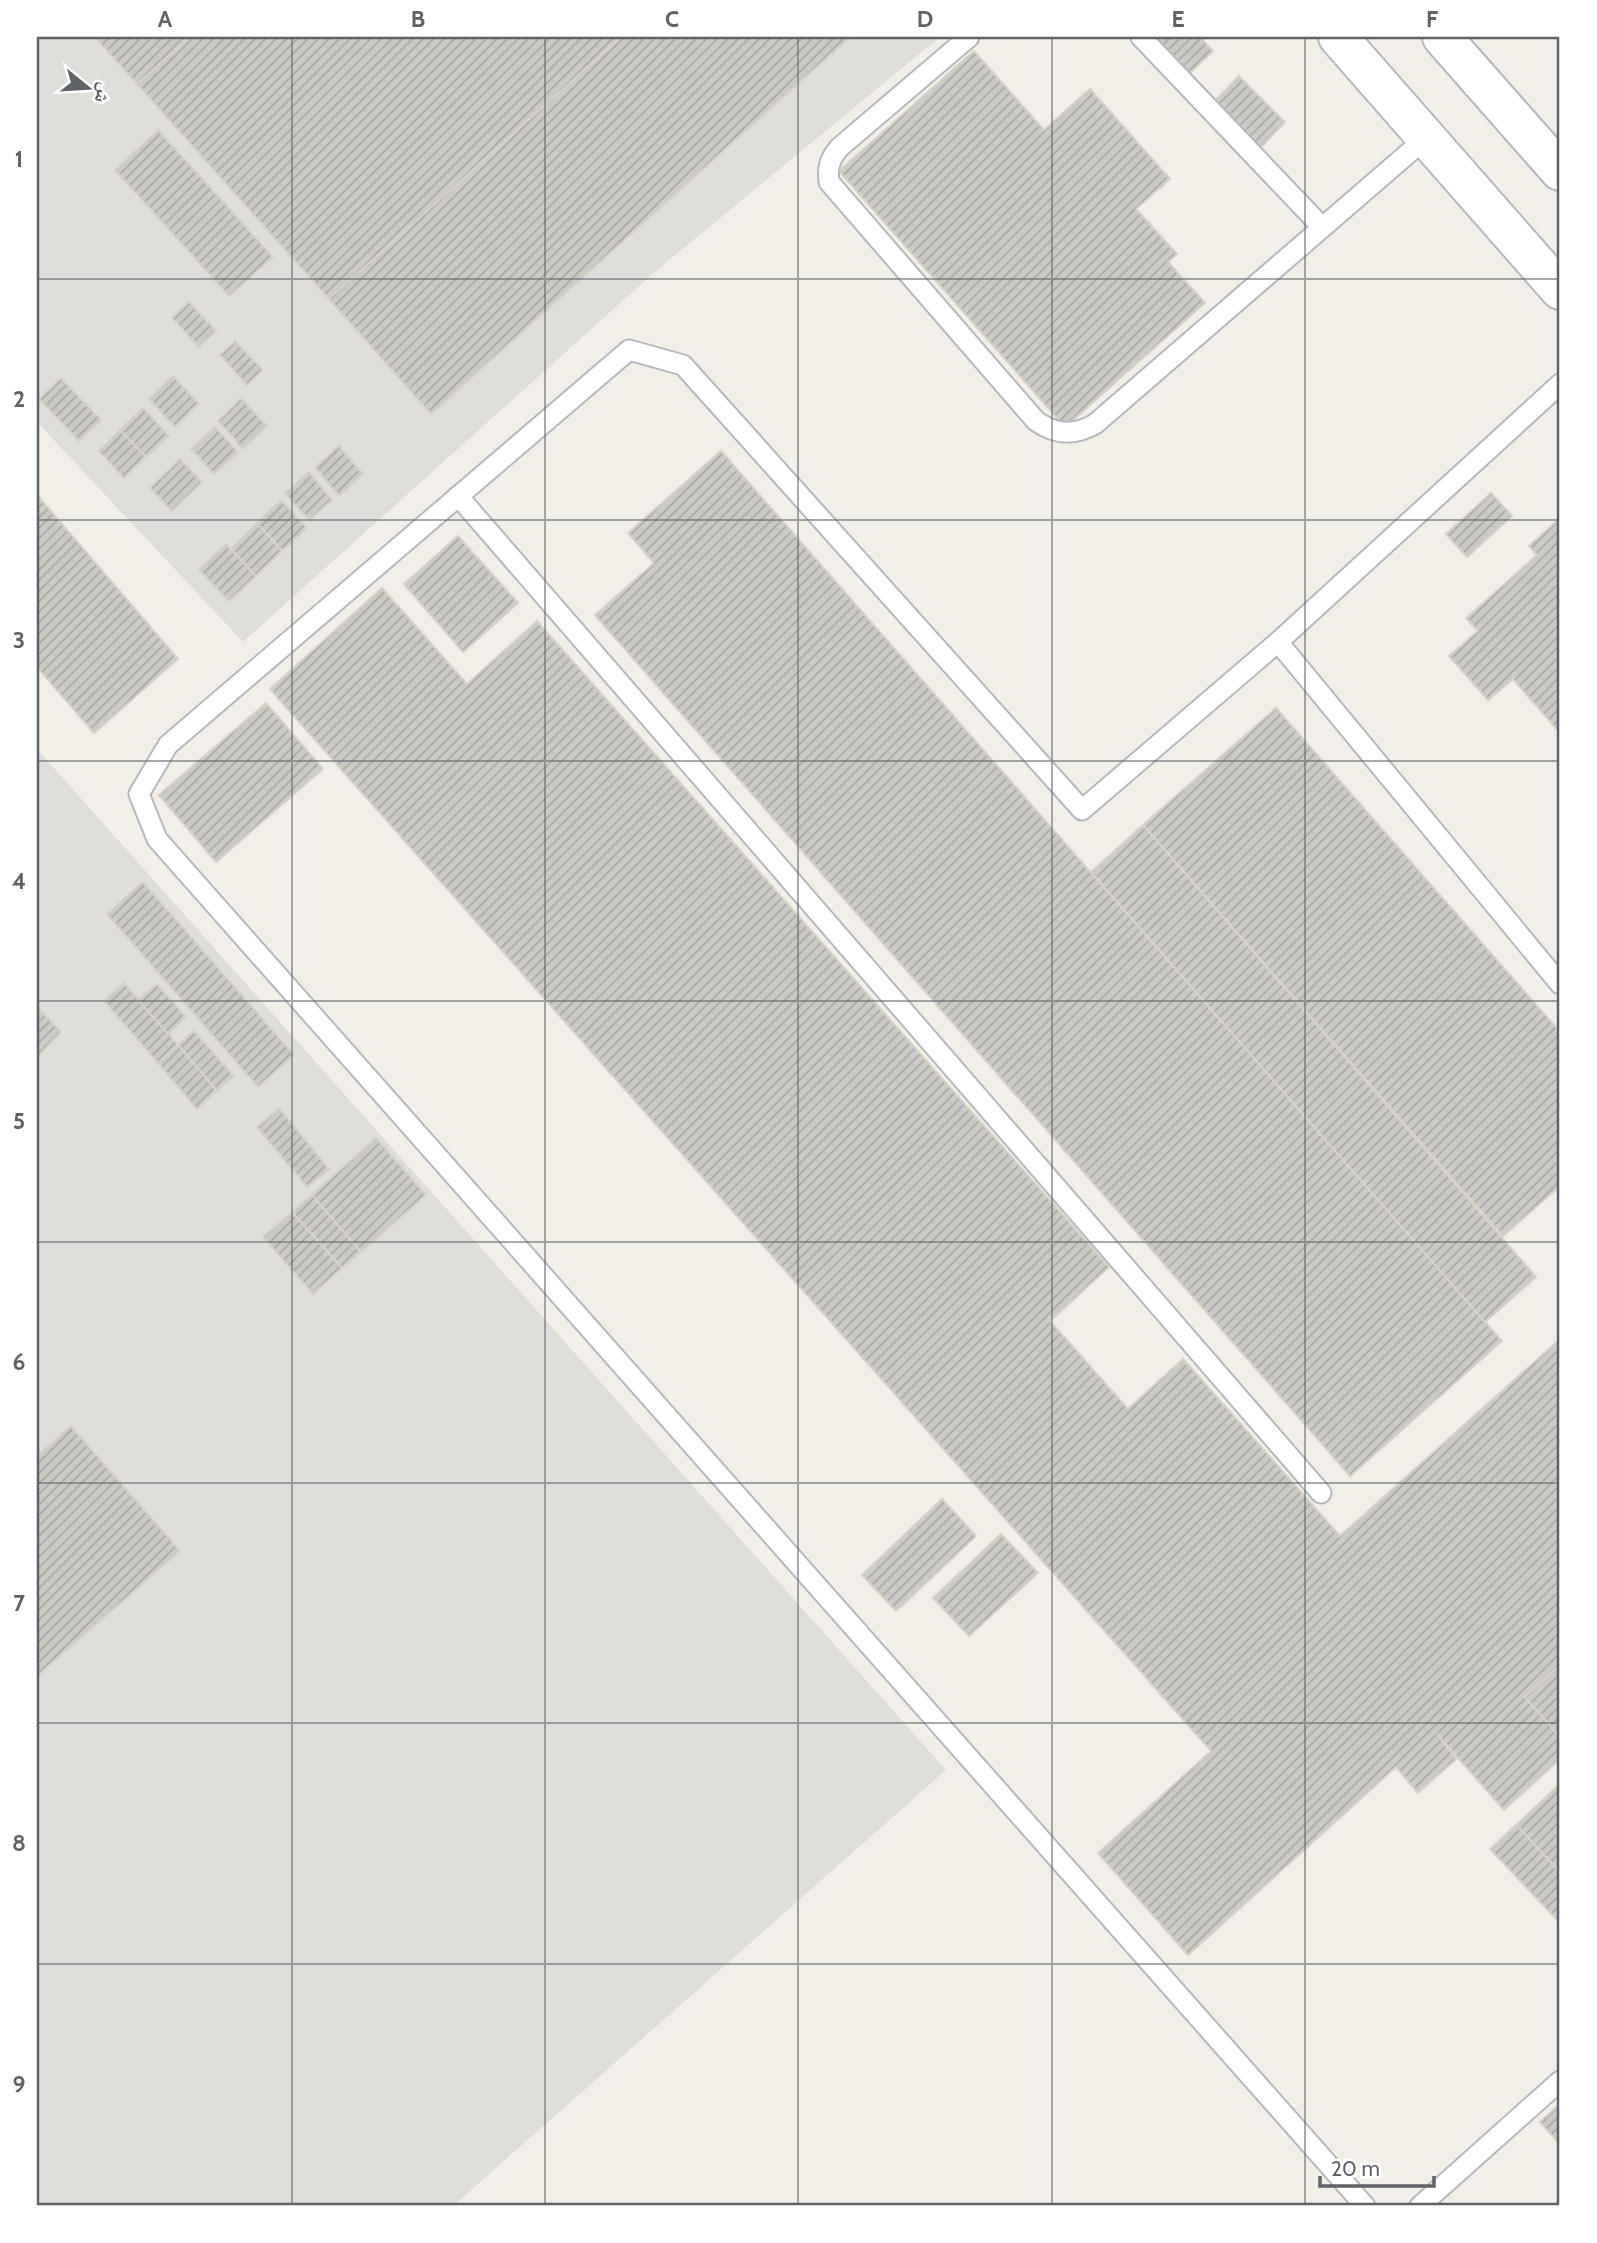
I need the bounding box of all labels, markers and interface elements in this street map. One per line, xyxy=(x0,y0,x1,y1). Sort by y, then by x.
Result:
text: A xyxy=(158,5,173,33)
text: B xyxy=(411,5,425,33)
text: C xyxy=(665,5,679,33)
text: D xyxy=(917,5,933,33)
text: E xyxy=(1171,5,1185,33)
text: F xyxy=(1426,5,1438,33)
north arrow xyxy=(52,52,122,122)
text: ش xyxy=(90,80,118,106)
text: 1 xyxy=(15,145,23,173)
text: 2 xyxy=(13,385,25,413)
text: 3 xyxy=(13,626,25,654)
text: 4 xyxy=(12,867,26,895)
text: 5 xyxy=(13,1107,25,1135)
text: 6 xyxy=(13,1348,25,1376)
text: 7 xyxy=(13,1589,25,1617)
text: 8 xyxy=(12,1829,26,1857)
text: 9 xyxy=(13,2070,25,2098)
scale bar xyxy=(1320,2145,1434,2189)
text: 20 m xyxy=(1331,2156,1380,2181)

